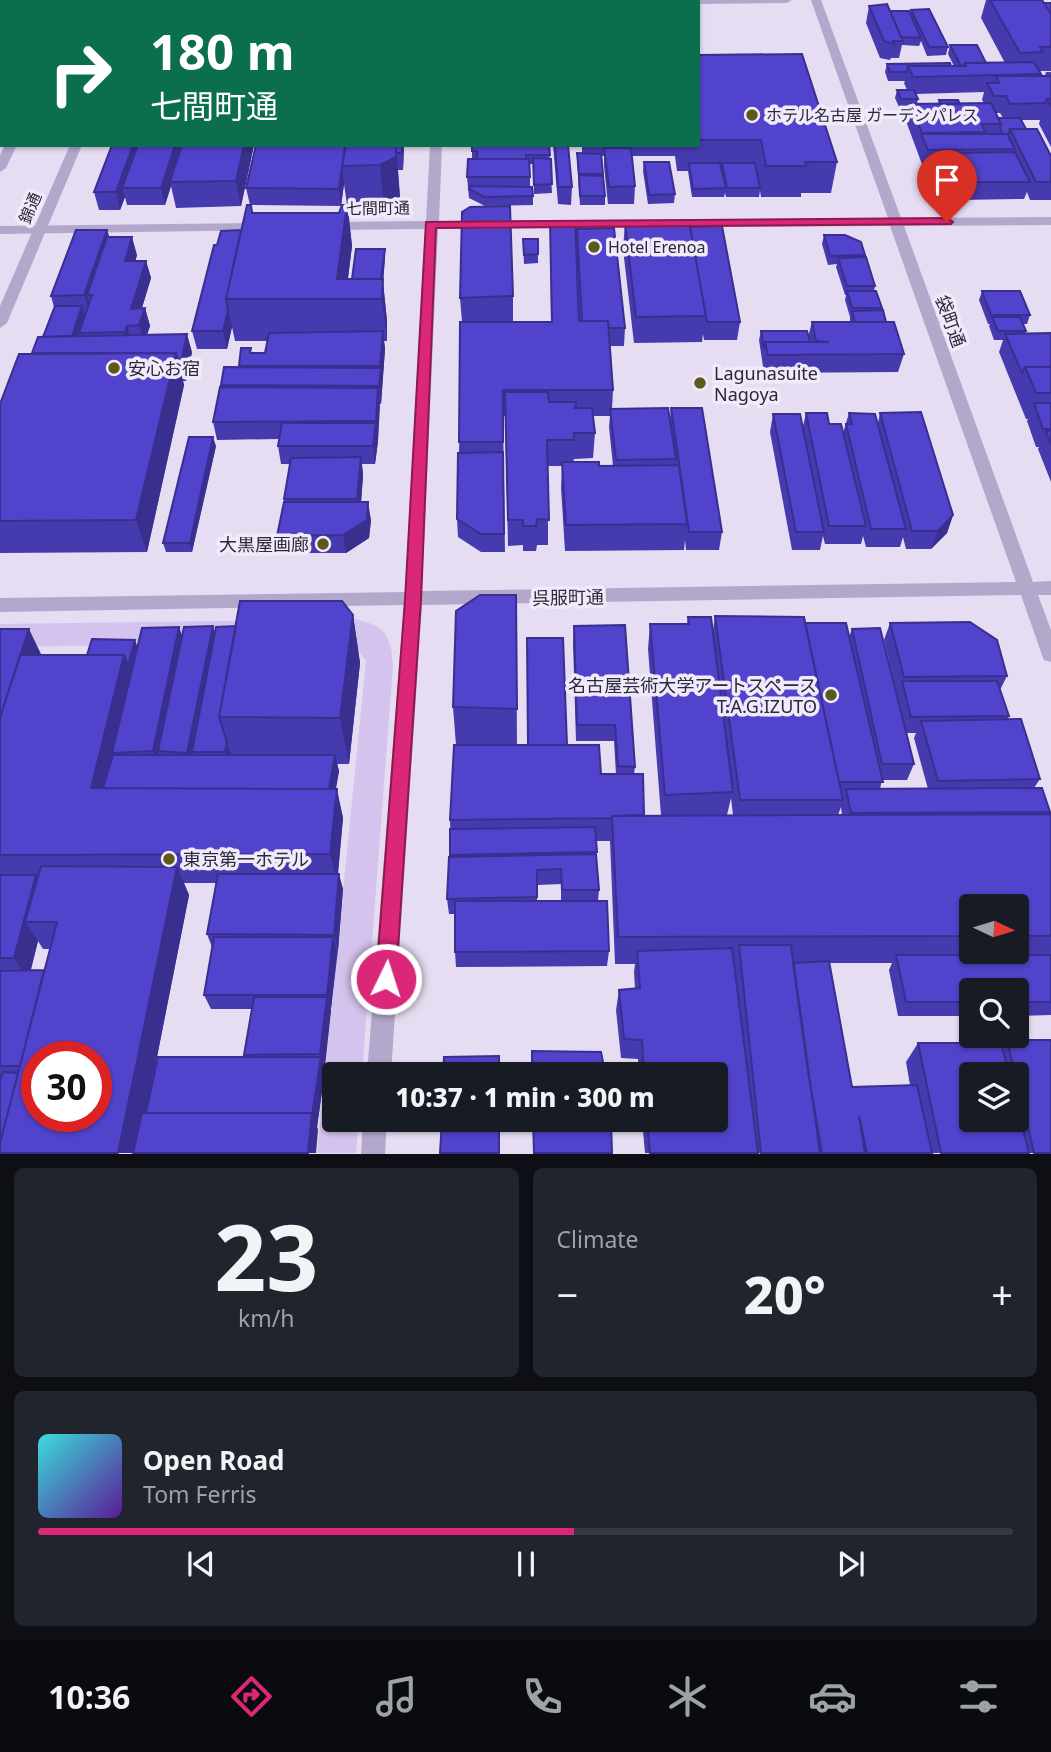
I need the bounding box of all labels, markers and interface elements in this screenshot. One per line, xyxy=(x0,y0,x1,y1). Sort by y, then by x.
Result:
text: 180 m xyxy=(150,18,295,84)
icon: right xyxy=(35,28,126,119)
text: 七間町通 xyxy=(150,84,278,127)
place label: ホテル名古屋 ガーデンパレス xyxy=(766,104,978,126)
marker: ホテル名古屋 ガーデンパレス xyxy=(744,107,760,123)
pin xyxy=(917,150,977,222)
icon: arrive xyxy=(928,161,966,199)
street label: 錦通 xyxy=(14,189,46,227)
street label: 七間町通 xyxy=(346,196,410,220)
place label: Hotel Erenoa xyxy=(608,236,705,258)
marker: Hotel Erenoa xyxy=(586,239,602,255)
street label: 袋町通 xyxy=(930,292,972,350)
place label: 安心お宿 xyxy=(128,356,200,380)
marker: 安心お宿 xyxy=(106,360,122,376)
place label: Lagunasuite Nagoya xyxy=(714,361,818,406)
marker: Lagunasuite Nagoya xyxy=(692,375,708,391)
place label: 大黒屋画廊 xyxy=(219,532,309,556)
marker: 大黒屋画廊 xyxy=(315,536,331,552)
street label: 呉服町通 xyxy=(532,584,604,610)
place label: 名古屋芸術大学アートスペース T.A.G.IZUTO xyxy=(568,673,817,718)
marker: 名古屋芸術大学アートスペース T.A.G.IZUTO xyxy=(823,687,839,703)
place label: 東京第一ホテル xyxy=(183,847,309,871)
marker: 東京第一ホテル xyxy=(161,851,177,867)
north arrow xyxy=(959,894,1029,964)
map controls xyxy=(959,894,1029,1132)
position arrow xyxy=(349,942,423,1016)
button: search xyxy=(959,978,1029,1048)
speed limit sign: 30 xyxy=(21,1041,112,1132)
button: layers xyxy=(959,1062,1029,1132)
text: 10:37 · 1 min · 300 m xyxy=(395,1079,655,1115)
text: 23 xyxy=(214,1194,318,1318)
text: Climate xyxy=(557,1223,639,1255)
text: 20° xyxy=(744,1258,826,1329)
text: − xyxy=(557,1268,578,1320)
text: + xyxy=(991,1268,1013,1320)
text: km/h xyxy=(238,1302,295,1334)
text: Open Road xyxy=(143,1442,285,1478)
text: Tom Ferris xyxy=(143,1478,256,1510)
icon: previous xyxy=(182,1545,220,1583)
icon: pause xyxy=(507,1545,545,1583)
icon: next xyxy=(832,1545,870,1583)
icon: directions xyxy=(227,1672,276,1721)
icon: music xyxy=(372,1672,421,1721)
icon: phone xyxy=(518,1672,567,1721)
icon: climate xyxy=(663,1672,712,1721)
icon: car xyxy=(808,1672,857,1721)
icon: filters xyxy=(954,1672,1003,1721)
text: 10:36 xyxy=(48,1675,130,1718)

